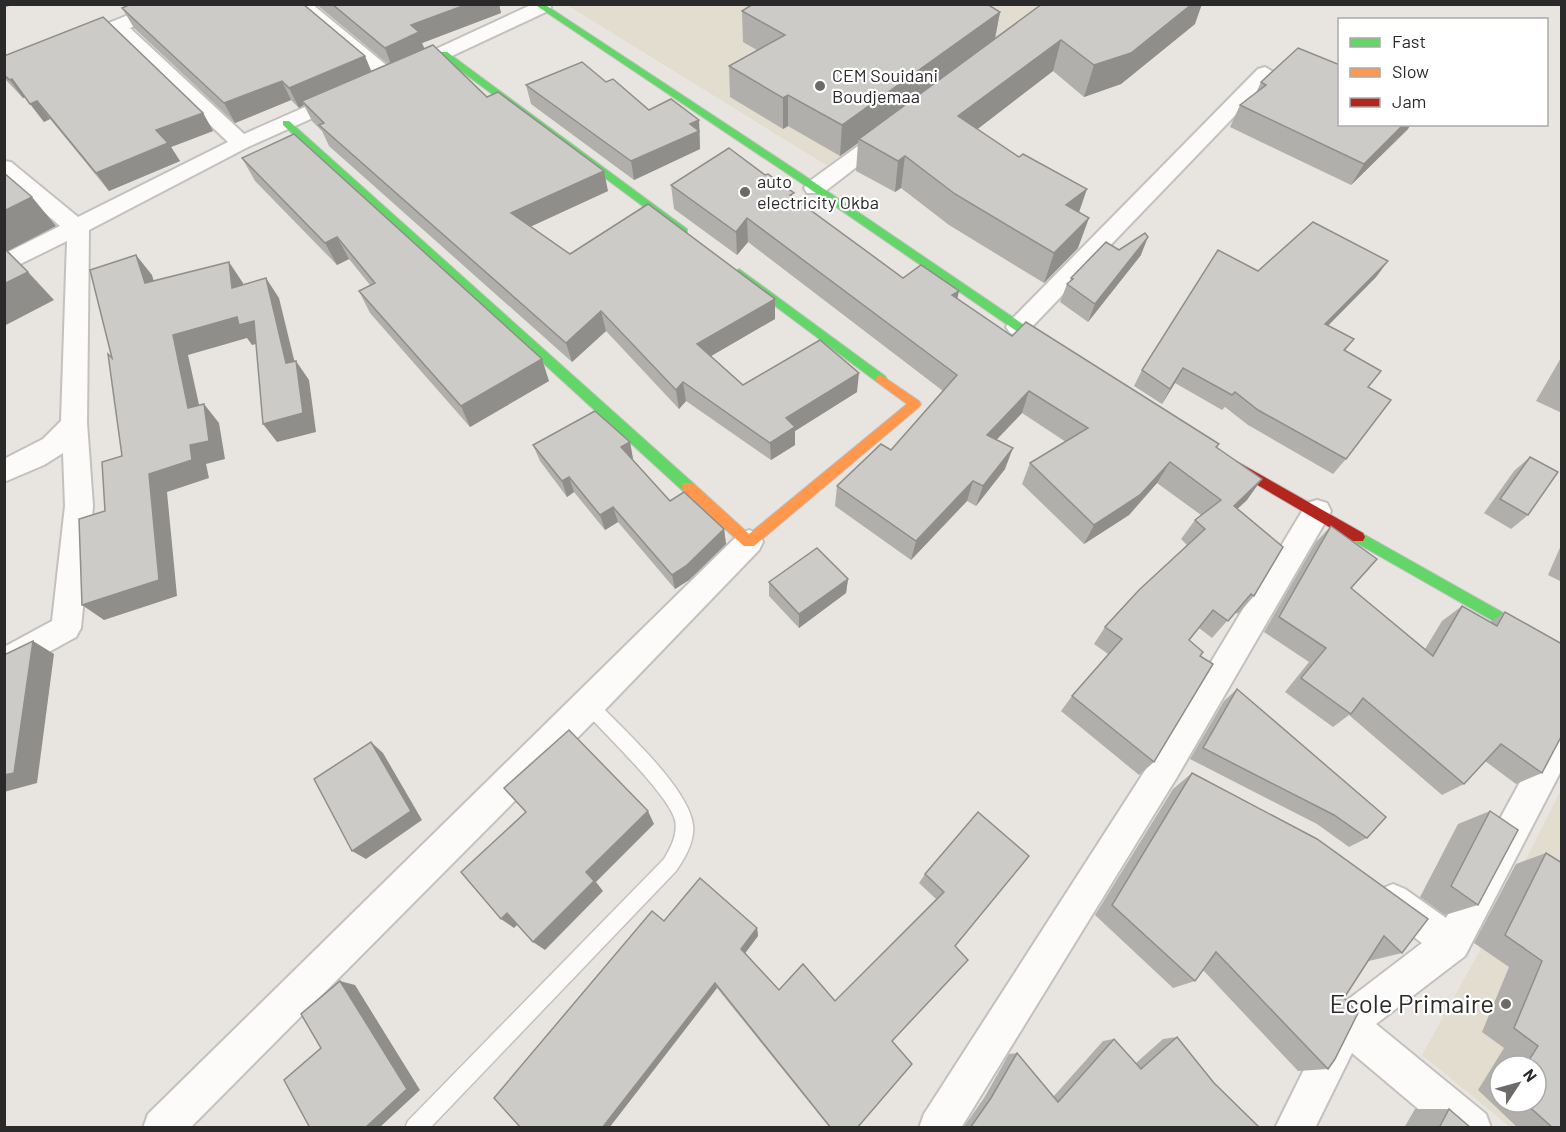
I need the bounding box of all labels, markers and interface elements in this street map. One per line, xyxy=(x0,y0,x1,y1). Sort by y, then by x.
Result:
legend xyxy=(1338,18,1548,126)
text: Fast xyxy=(1392,30,1426,52)
text: Slow xyxy=(1392,60,1429,82)
place label: CEM Souidani Boudjemaa xyxy=(832,64,938,107)
marker: CEM Souidani Boudjemaa xyxy=(813,79,827,93)
text: Jam xyxy=(1392,90,1426,112)
place label: auto electricity Okba xyxy=(757,170,879,213)
marker: auto electricity Okba xyxy=(738,185,752,199)
place label: Ecole Primaire xyxy=(1330,987,1494,1018)
marker: Ecole Primaire xyxy=(1499,997,1513,1011)
north arrow xyxy=(1488,1054,1548,1114)
text: N xyxy=(1520,1065,1541,1085)

